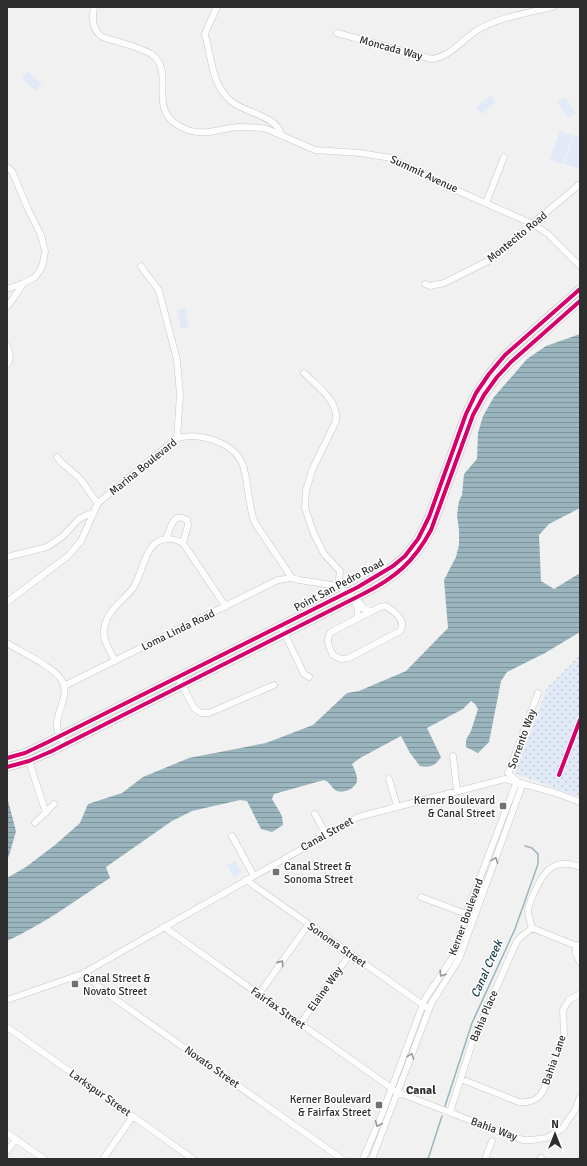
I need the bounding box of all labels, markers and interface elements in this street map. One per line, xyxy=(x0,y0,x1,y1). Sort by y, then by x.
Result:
street label: Moncada Way xyxy=(358,33,425,63)
street label: Summit Avenue xyxy=(388,153,460,195)
street label: Montecito Road xyxy=(484,209,550,265)
street label: Marina Boulevard xyxy=(107,436,179,498)
street label: Point San Pedro Road xyxy=(292,556,386,614)
street label: Loma Linda Road xyxy=(139,607,217,653)
street label: Sorrento Way xyxy=(505,707,539,771)
place label: Kerner Boulevard & Canal Street xyxy=(414,794,495,820)
marker: Kerner Boulevard & Canal Street xyxy=(498,801,508,811)
street label: Canal Street xyxy=(298,814,356,854)
one-way arrow xyxy=(491,857,499,864)
place label: Canal Street & Sonoma Street xyxy=(284,860,353,886)
marker: Canal Street & Sonoma Street xyxy=(271,867,281,877)
street label: Kerner Boulevard xyxy=(446,877,486,957)
street label: Sonoma Street xyxy=(305,920,369,970)
water label: Canal Creek xyxy=(468,937,507,1000)
one-way arrow xyxy=(276,960,283,967)
street label: Elaine Way xyxy=(305,963,346,1014)
one-way arrow xyxy=(439,970,446,977)
place label: Canal Street & Novato Street xyxy=(83,972,150,998)
marker: Canal Street & Novato Street xyxy=(70,979,80,989)
street label: Fairfax Street xyxy=(248,984,308,1032)
street label: Bahia Place xyxy=(467,988,501,1044)
street label: Bahia Lane xyxy=(539,1033,569,1087)
street label: Novato Street xyxy=(182,1043,242,1091)
one-way arrow xyxy=(406,1053,414,1060)
street label: Larkspur Street xyxy=(67,1067,134,1119)
district label: Canal xyxy=(406,1083,436,1098)
place label: Kerner Boulevard & Fairfax Street xyxy=(290,1093,371,1119)
marker: Kerner Boulevard & Fairfax Street xyxy=(374,1100,384,1110)
north arrow xyxy=(535,1114,575,1154)
street label: Bahia Way xyxy=(469,1115,520,1144)
text: N xyxy=(551,1118,559,1131)
one-way arrow xyxy=(374,1121,382,1128)

